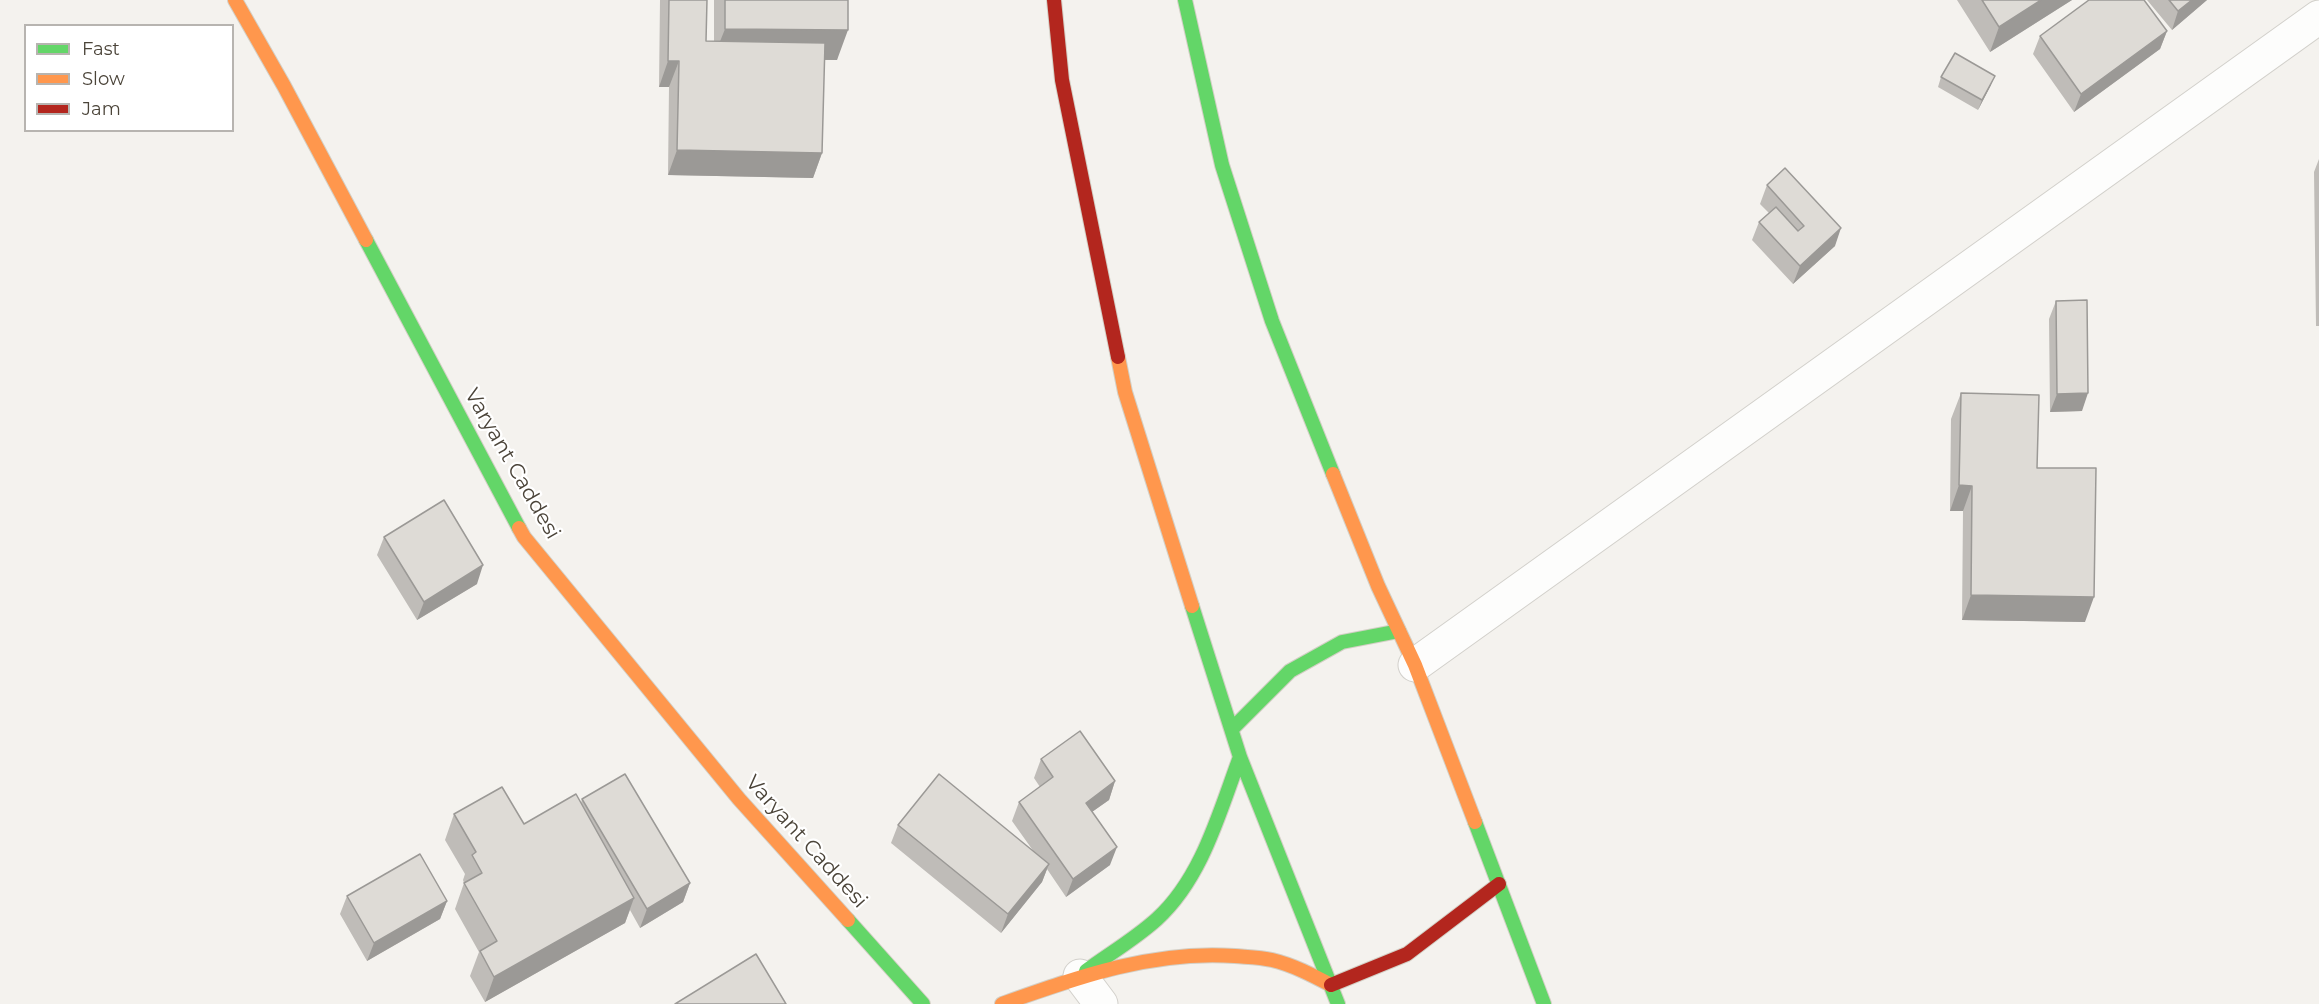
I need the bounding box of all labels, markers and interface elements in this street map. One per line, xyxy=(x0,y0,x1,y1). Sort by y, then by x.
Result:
legend xyxy=(24,24,234,132)
text: Fast xyxy=(82,38,120,60)
text: Slow xyxy=(82,68,125,90)
text: Jam xyxy=(82,98,121,120)
street label: Varyant Caddesi xyxy=(459,384,565,544)
street label: Varyant Caddesi xyxy=(740,770,872,914)

